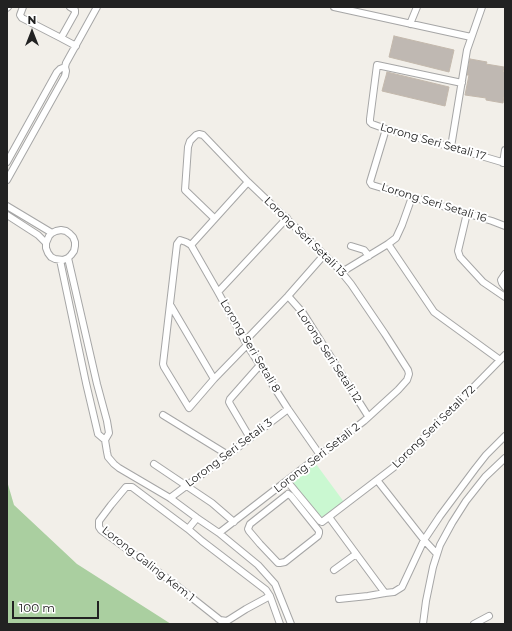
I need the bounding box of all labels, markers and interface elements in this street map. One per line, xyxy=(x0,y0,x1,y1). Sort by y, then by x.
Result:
north arrow xyxy=(12,12,52,52)
text: N xyxy=(28,13,36,27)
street label: Lorong Seri Setali 17 xyxy=(379,121,487,163)
street label: Lorong Seri Setali 16 xyxy=(380,181,488,225)
street label: Lorong Seri Setali 13 xyxy=(261,194,349,280)
street label: Lorong Seri Setali 8 xyxy=(217,297,283,395)
street label: Lorong Seri Setali 12 xyxy=(294,307,364,405)
street label: Lorong Seri Setali 72 xyxy=(390,383,478,471)
street label: Lorong Seri Setali 3 xyxy=(183,416,275,490)
street label: Lorong Seri Setali 2 xyxy=(272,420,362,496)
street label: Lorong Galing Kem 1 xyxy=(99,524,197,604)
scale bar xyxy=(14,593,101,619)
text: 100 m xyxy=(19,600,55,615)

